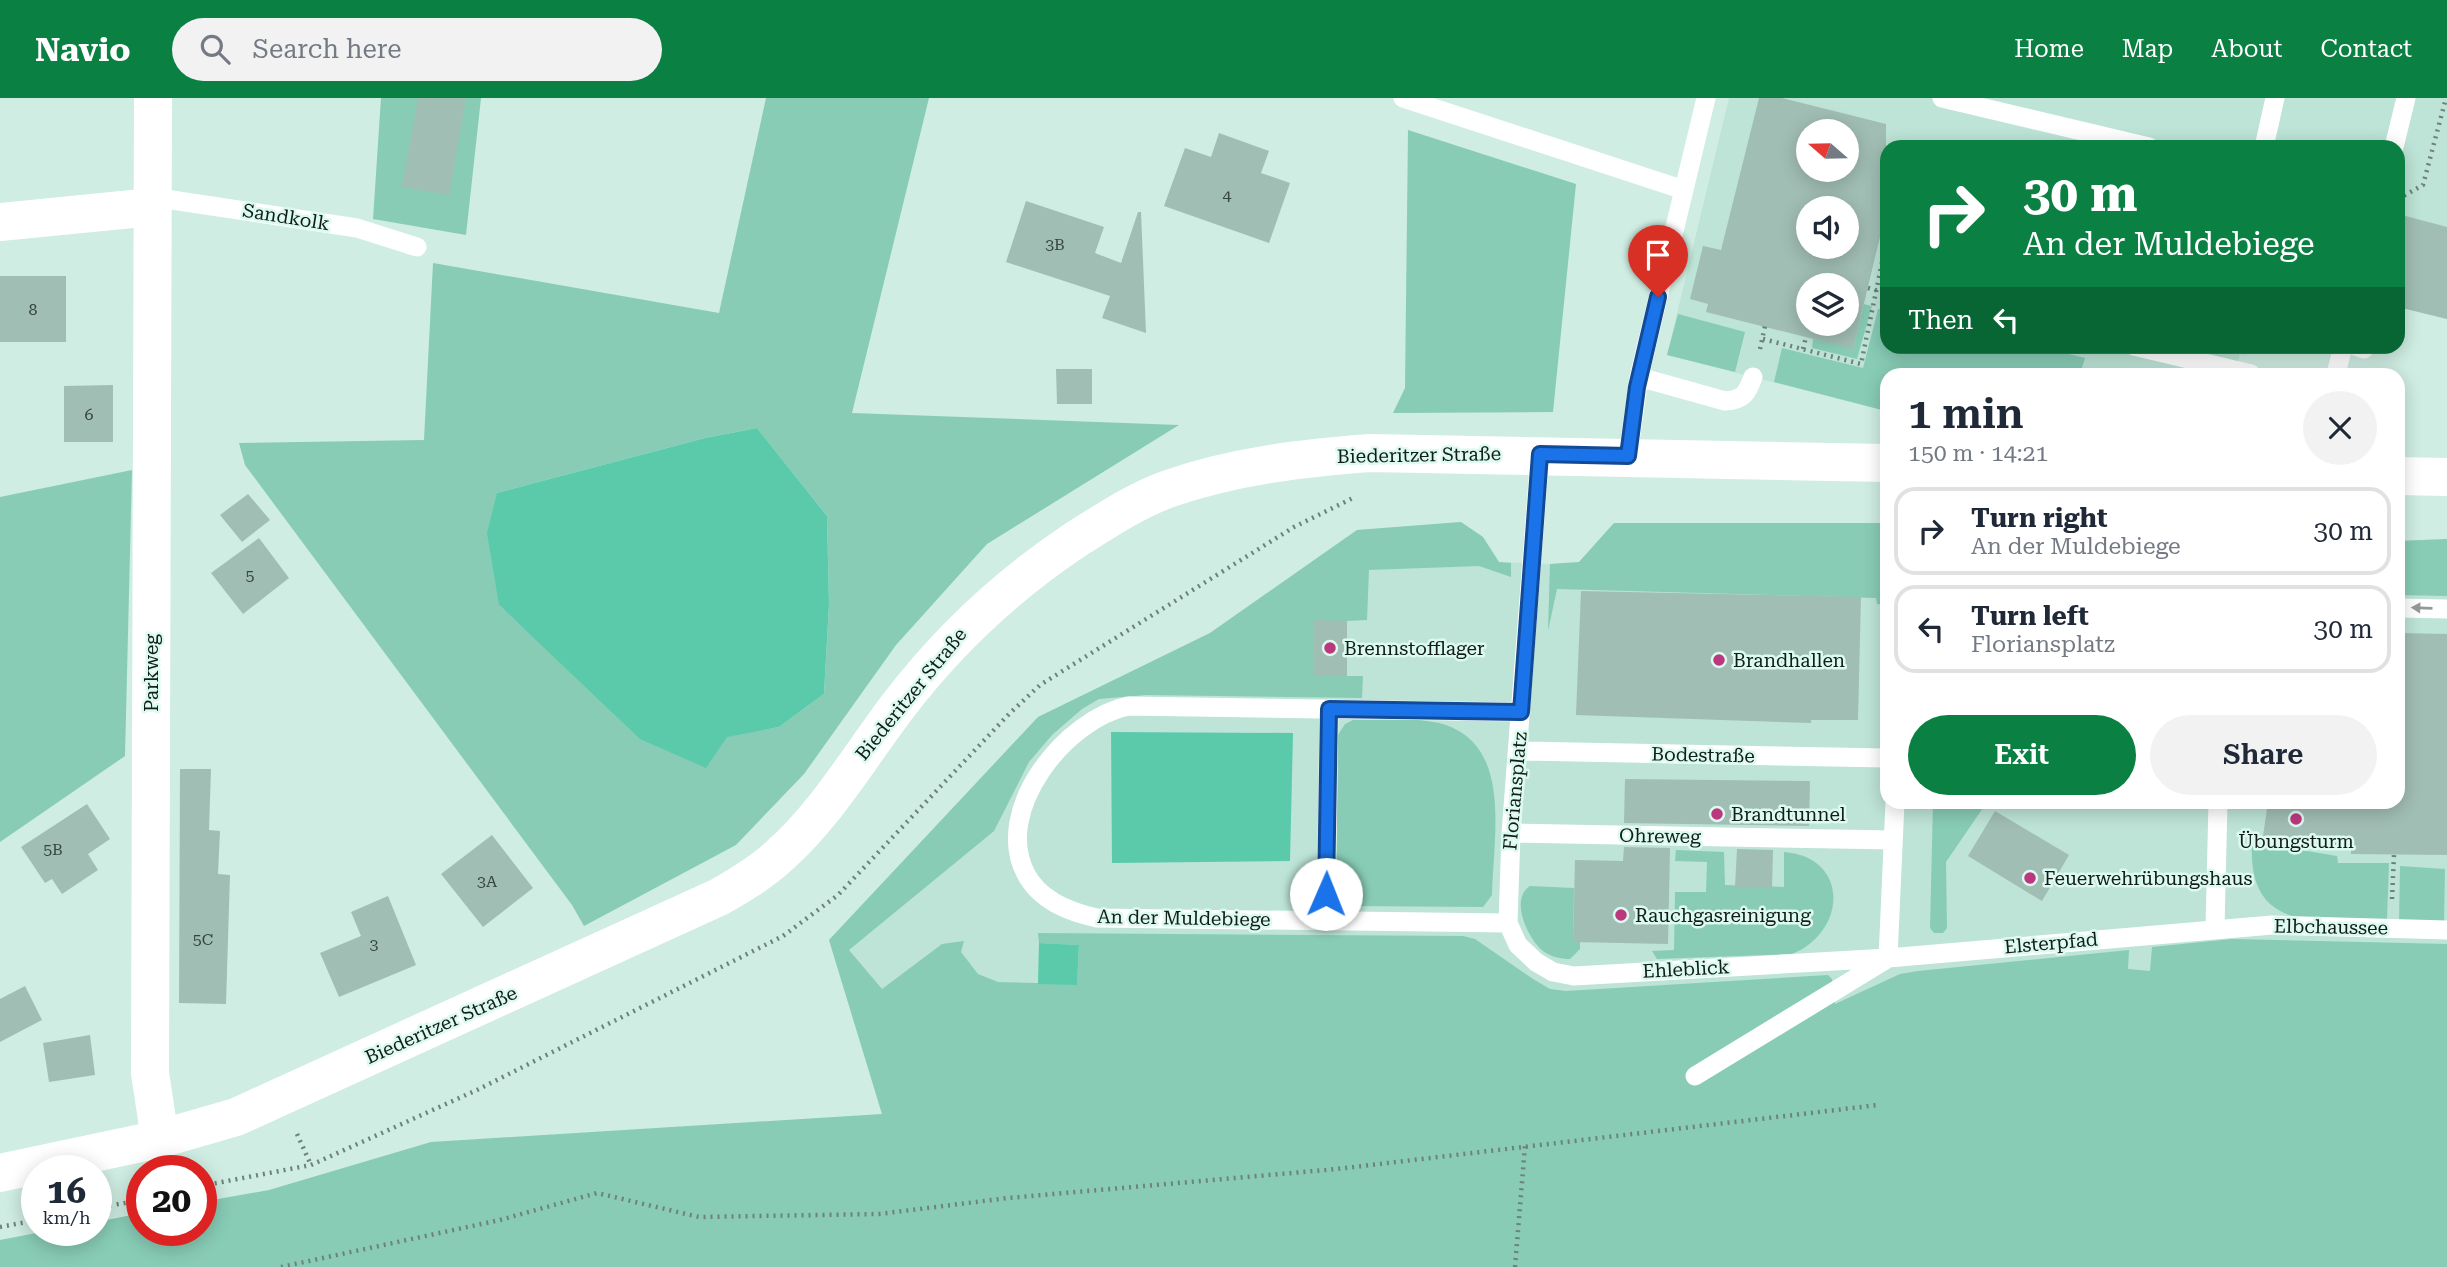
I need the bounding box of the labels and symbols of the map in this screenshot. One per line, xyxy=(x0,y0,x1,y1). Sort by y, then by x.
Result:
north arrow xyxy=(1796,119,1858,182)
house number: 4 xyxy=(1223,186,1232,205)
street label: Sandkolk xyxy=(241,199,331,235)
pin xyxy=(1628,225,1688,297)
house number: 3B xyxy=(1045,235,1065,254)
house number: 8 xyxy=(29,300,38,319)
house number: 6 xyxy=(85,405,94,424)
street label: Biederitzer Straße xyxy=(1337,442,1501,468)
house number: 5 xyxy=(246,566,255,585)
one-way arrow xyxy=(2411,603,2433,614)
street label: Biederitzer Straße xyxy=(850,623,972,765)
street label: Parkweg xyxy=(140,634,163,712)
place label: Brennstofflager xyxy=(1344,637,1485,660)
marker: Brennstofflager xyxy=(1322,640,1338,656)
place label: Brandhallen xyxy=(1733,649,1845,672)
marker: Brandhallen xyxy=(1711,652,1727,668)
street label: Floriansplatz xyxy=(1498,731,1532,851)
street label: Bodestraße xyxy=(1651,743,1755,767)
place label: Brandtunnel xyxy=(1731,803,1846,826)
marker: Brandtunnel xyxy=(1709,806,1725,822)
marker: Übungsturm xyxy=(2288,811,2304,827)
street label: Ohreweg xyxy=(1619,824,1701,848)
place label: Übungsturm xyxy=(2238,830,2354,853)
house number: 5B xyxy=(43,840,63,859)
position arrow xyxy=(1289,857,1363,931)
place label: Feuerwehrübungshaus xyxy=(2044,867,2252,890)
marker: Feuerwehrübungshaus xyxy=(2022,870,2038,886)
house number: 3A xyxy=(477,872,498,891)
place label: Rauchgasreinigung xyxy=(1635,904,1811,927)
street label: An der Muldebiege xyxy=(1097,905,1271,931)
marker: Rauchgasreinigung xyxy=(1613,907,1629,923)
street label: Elbchaussee xyxy=(2274,915,2388,939)
street label: Elsterpfad xyxy=(2003,927,2099,959)
house number: 5C xyxy=(193,930,213,949)
house number: 3 xyxy=(370,935,379,954)
street label: Ehleblick xyxy=(1642,955,1730,983)
street label: Biederitzer Straße xyxy=(361,981,521,1069)
speed limit sign: 20 xyxy=(126,1155,217,1246)

